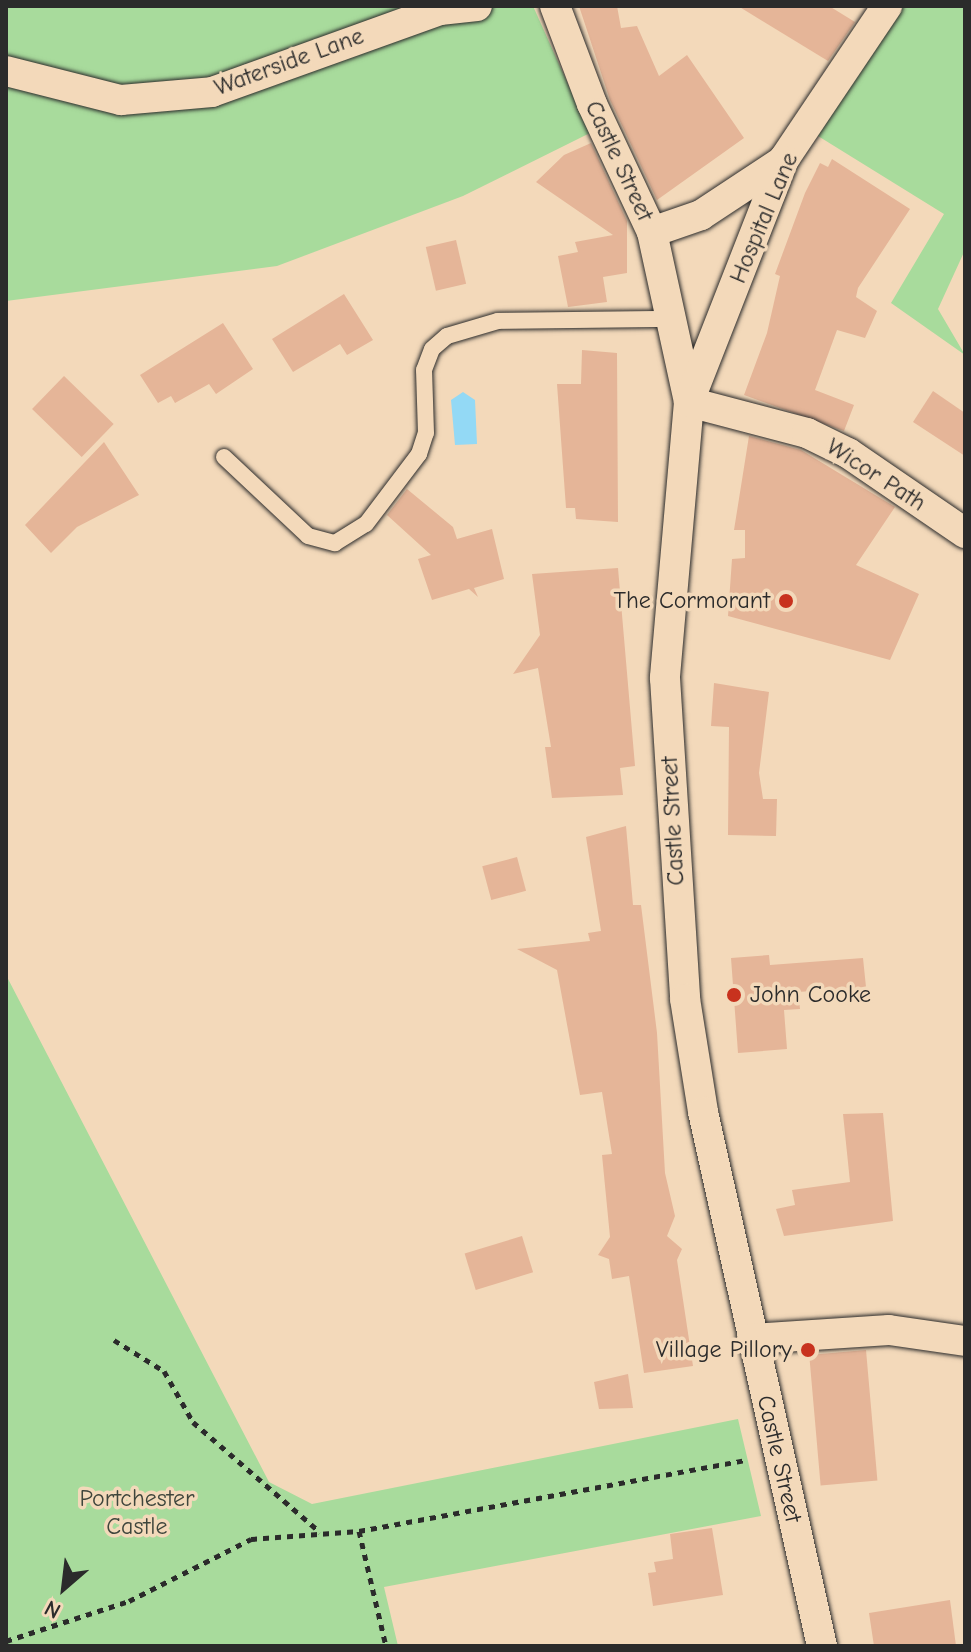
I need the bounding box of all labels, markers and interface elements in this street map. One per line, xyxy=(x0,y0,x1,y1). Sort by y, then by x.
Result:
street label: Waterside Lane xyxy=(210,22,368,102)
street label: Castle Street xyxy=(579,96,659,226)
street label: Hospital Lane xyxy=(724,148,804,288)
street label: Wicor Path xyxy=(821,432,931,518)
place label: The Cormorant xyxy=(613,587,770,615)
marker: The Cormorant xyxy=(777,592,795,610)
street label: Castle Street xyxy=(655,756,691,886)
place label: John Cooke xyxy=(750,981,871,1009)
marker: John Cooke xyxy=(725,986,743,1004)
place label: Village Pillory xyxy=(656,1336,792,1364)
marker: Village Pillory xyxy=(799,1341,817,1359)
street label: Castle Street xyxy=(750,1393,808,1525)
park label: Portchester Castle xyxy=(80,1485,194,1541)
north arrow xyxy=(24,1548,104,1628)
text: N xyxy=(40,1594,65,1624)

